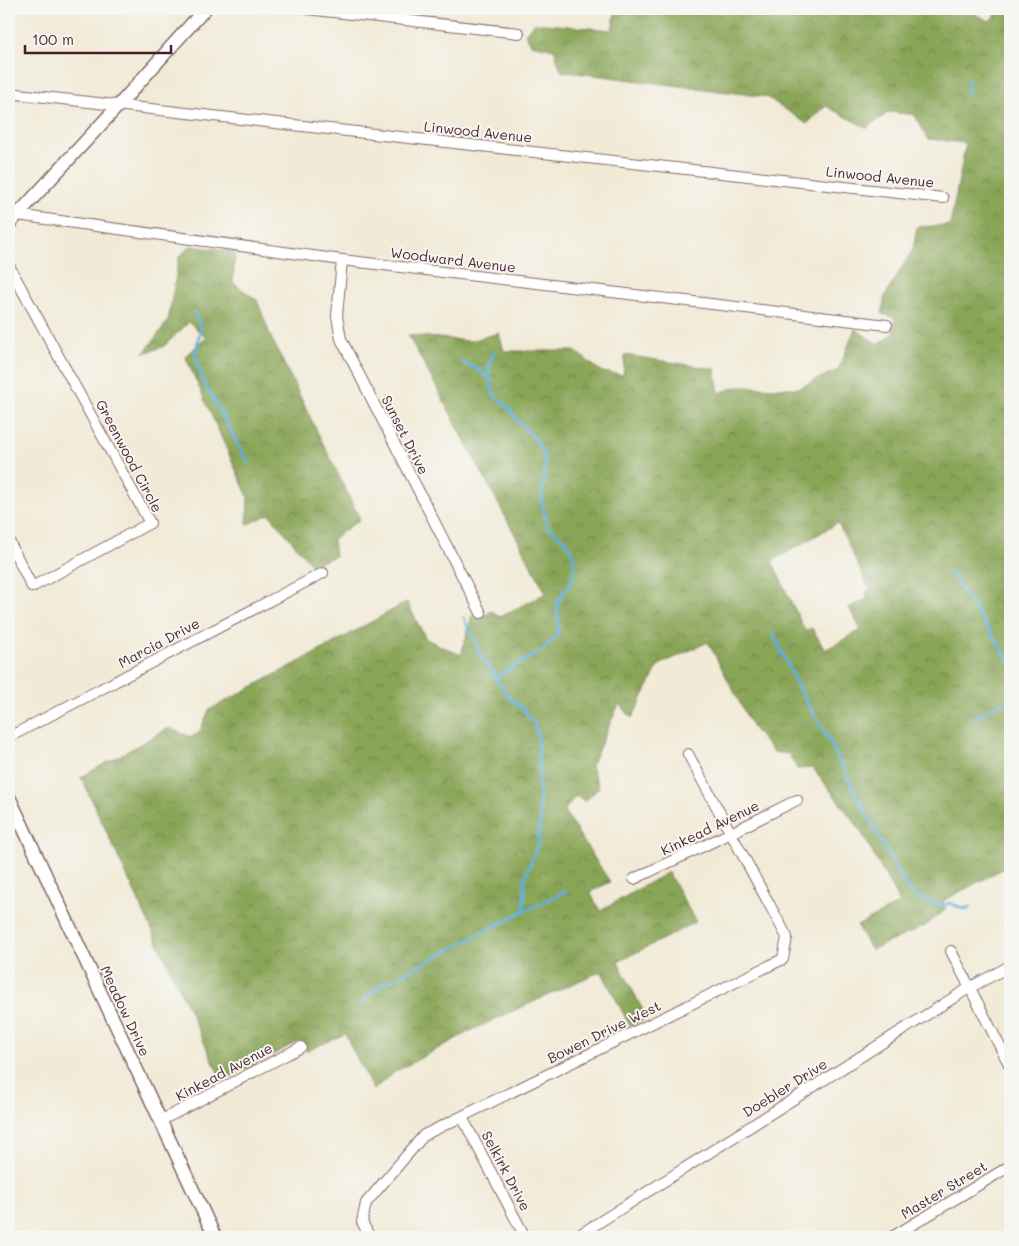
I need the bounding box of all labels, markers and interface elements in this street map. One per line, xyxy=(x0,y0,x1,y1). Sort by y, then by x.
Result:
scale bar xyxy=(25,22,171,54)
text: 100 m xyxy=(32,29,74,49)
street label: Linwood Avenue xyxy=(423,116,533,147)
street label: Linwood Avenue xyxy=(825,161,935,192)
street label: Woodward Avenue xyxy=(389,242,517,277)
street label: Sunset Drive xyxy=(377,392,434,478)
street label: Greenwood Circle xyxy=(92,396,167,515)
street label: Marcia Drive xyxy=(115,613,203,672)
street label: Kinkead Avenue xyxy=(657,796,762,860)
street label: Meadow Drive xyxy=(96,962,155,1059)
street label: Bowen Drive West xyxy=(544,996,664,1067)
street label: Kinkead Avenue xyxy=(172,1038,276,1105)
street label: Doebler Drive xyxy=(739,1054,831,1121)
street label: Selkirk Drive xyxy=(477,1128,535,1214)
street label: Master Street xyxy=(897,1156,990,1223)

